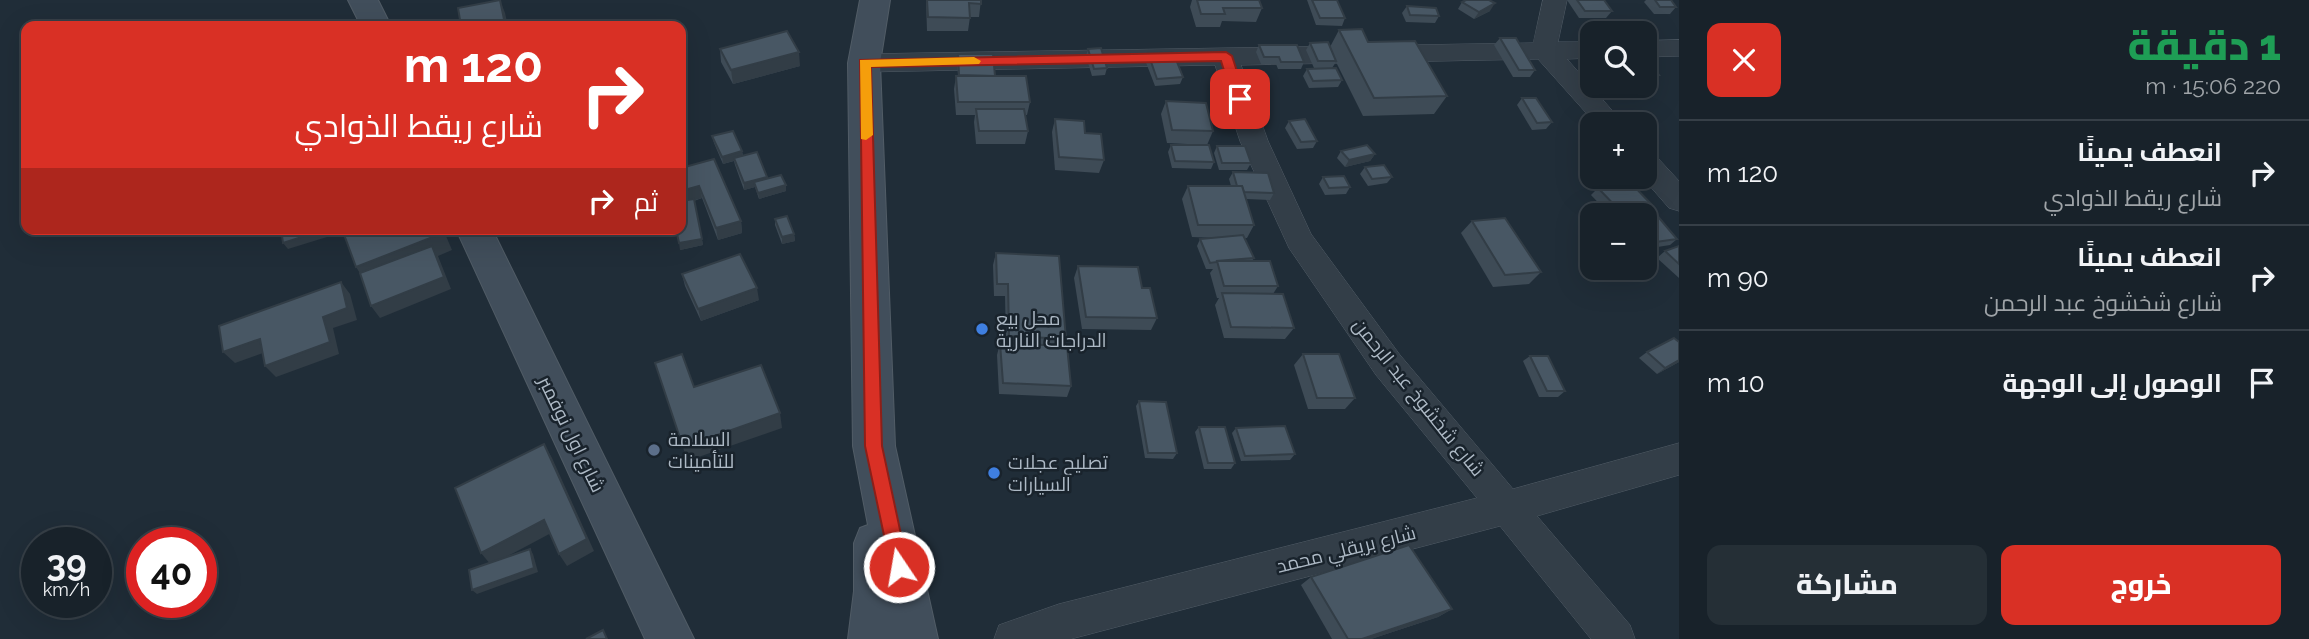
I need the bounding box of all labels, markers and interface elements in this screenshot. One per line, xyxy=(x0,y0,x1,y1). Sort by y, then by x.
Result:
map controls xyxy=(1580,21,1657,280)
button: search xyxy=(1580,21,1657,98)
text: 1 دقيقة xyxy=(2127,21,2281,70)
button: close xyxy=(1707,23,1781,97)
text: 120 m xyxy=(404,36,543,93)
icon: right xyxy=(567,49,658,140)
pin xyxy=(1210,69,1270,129)
text: 220 m · 15:06 xyxy=(2145,72,2281,99)
icon: arrive xyxy=(1221,80,1259,118)
text: شارع ريقط الذوادي xyxy=(295,107,543,144)
button: + xyxy=(1580,112,1657,189)
text: انعطف يمينًا xyxy=(2077,137,2222,167)
icon: right xyxy=(2243,154,2281,192)
text: 120 m xyxy=(1707,158,1778,188)
icon: right xyxy=(582,182,620,220)
text: شارع ريقط الذوادي xyxy=(2043,184,2222,211)
text: ثم xyxy=(634,187,658,217)
button: − xyxy=(1580,203,1657,280)
text: انعطف يمينًا xyxy=(2077,242,2222,272)
icon: right xyxy=(2243,259,2281,297)
text: 90 m xyxy=(1707,263,1769,293)
text: شارع شخشوخ عبد الرحمن xyxy=(1984,289,2222,316)
place label: محل بيع الدراجات النارية xyxy=(996,307,1107,352)
street label: شارع شخشوخ عبد الرحمن xyxy=(1346,314,1489,482)
marker: محل بيع الدراجات النارية xyxy=(974,321,990,337)
icon: arrive xyxy=(2243,364,2281,402)
text: 10 m xyxy=(1707,368,1765,398)
text: الوصول إلى الوجهة xyxy=(2002,368,2222,398)
street label: شارع اول نوفمبر xyxy=(531,372,610,497)
place label: السلامة للتأمينات xyxy=(668,428,734,472)
marker: السلامة للتأمينات xyxy=(646,442,662,458)
place label: تصليح عجلات السيارات xyxy=(1008,451,1108,496)
marker: تصليح عجلات السيارات xyxy=(986,465,1002,481)
street label: شارع بريقلي محمد xyxy=(1274,521,1419,581)
speed limit sign: 40 xyxy=(126,527,217,618)
position arrow xyxy=(862,530,936,604)
text: 39 xyxy=(46,543,87,584)
button: مشاركة xyxy=(1707,545,1987,625)
button: خروج xyxy=(2001,545,2281,625)
text: km/h xyxy=(43,579,90,600)

